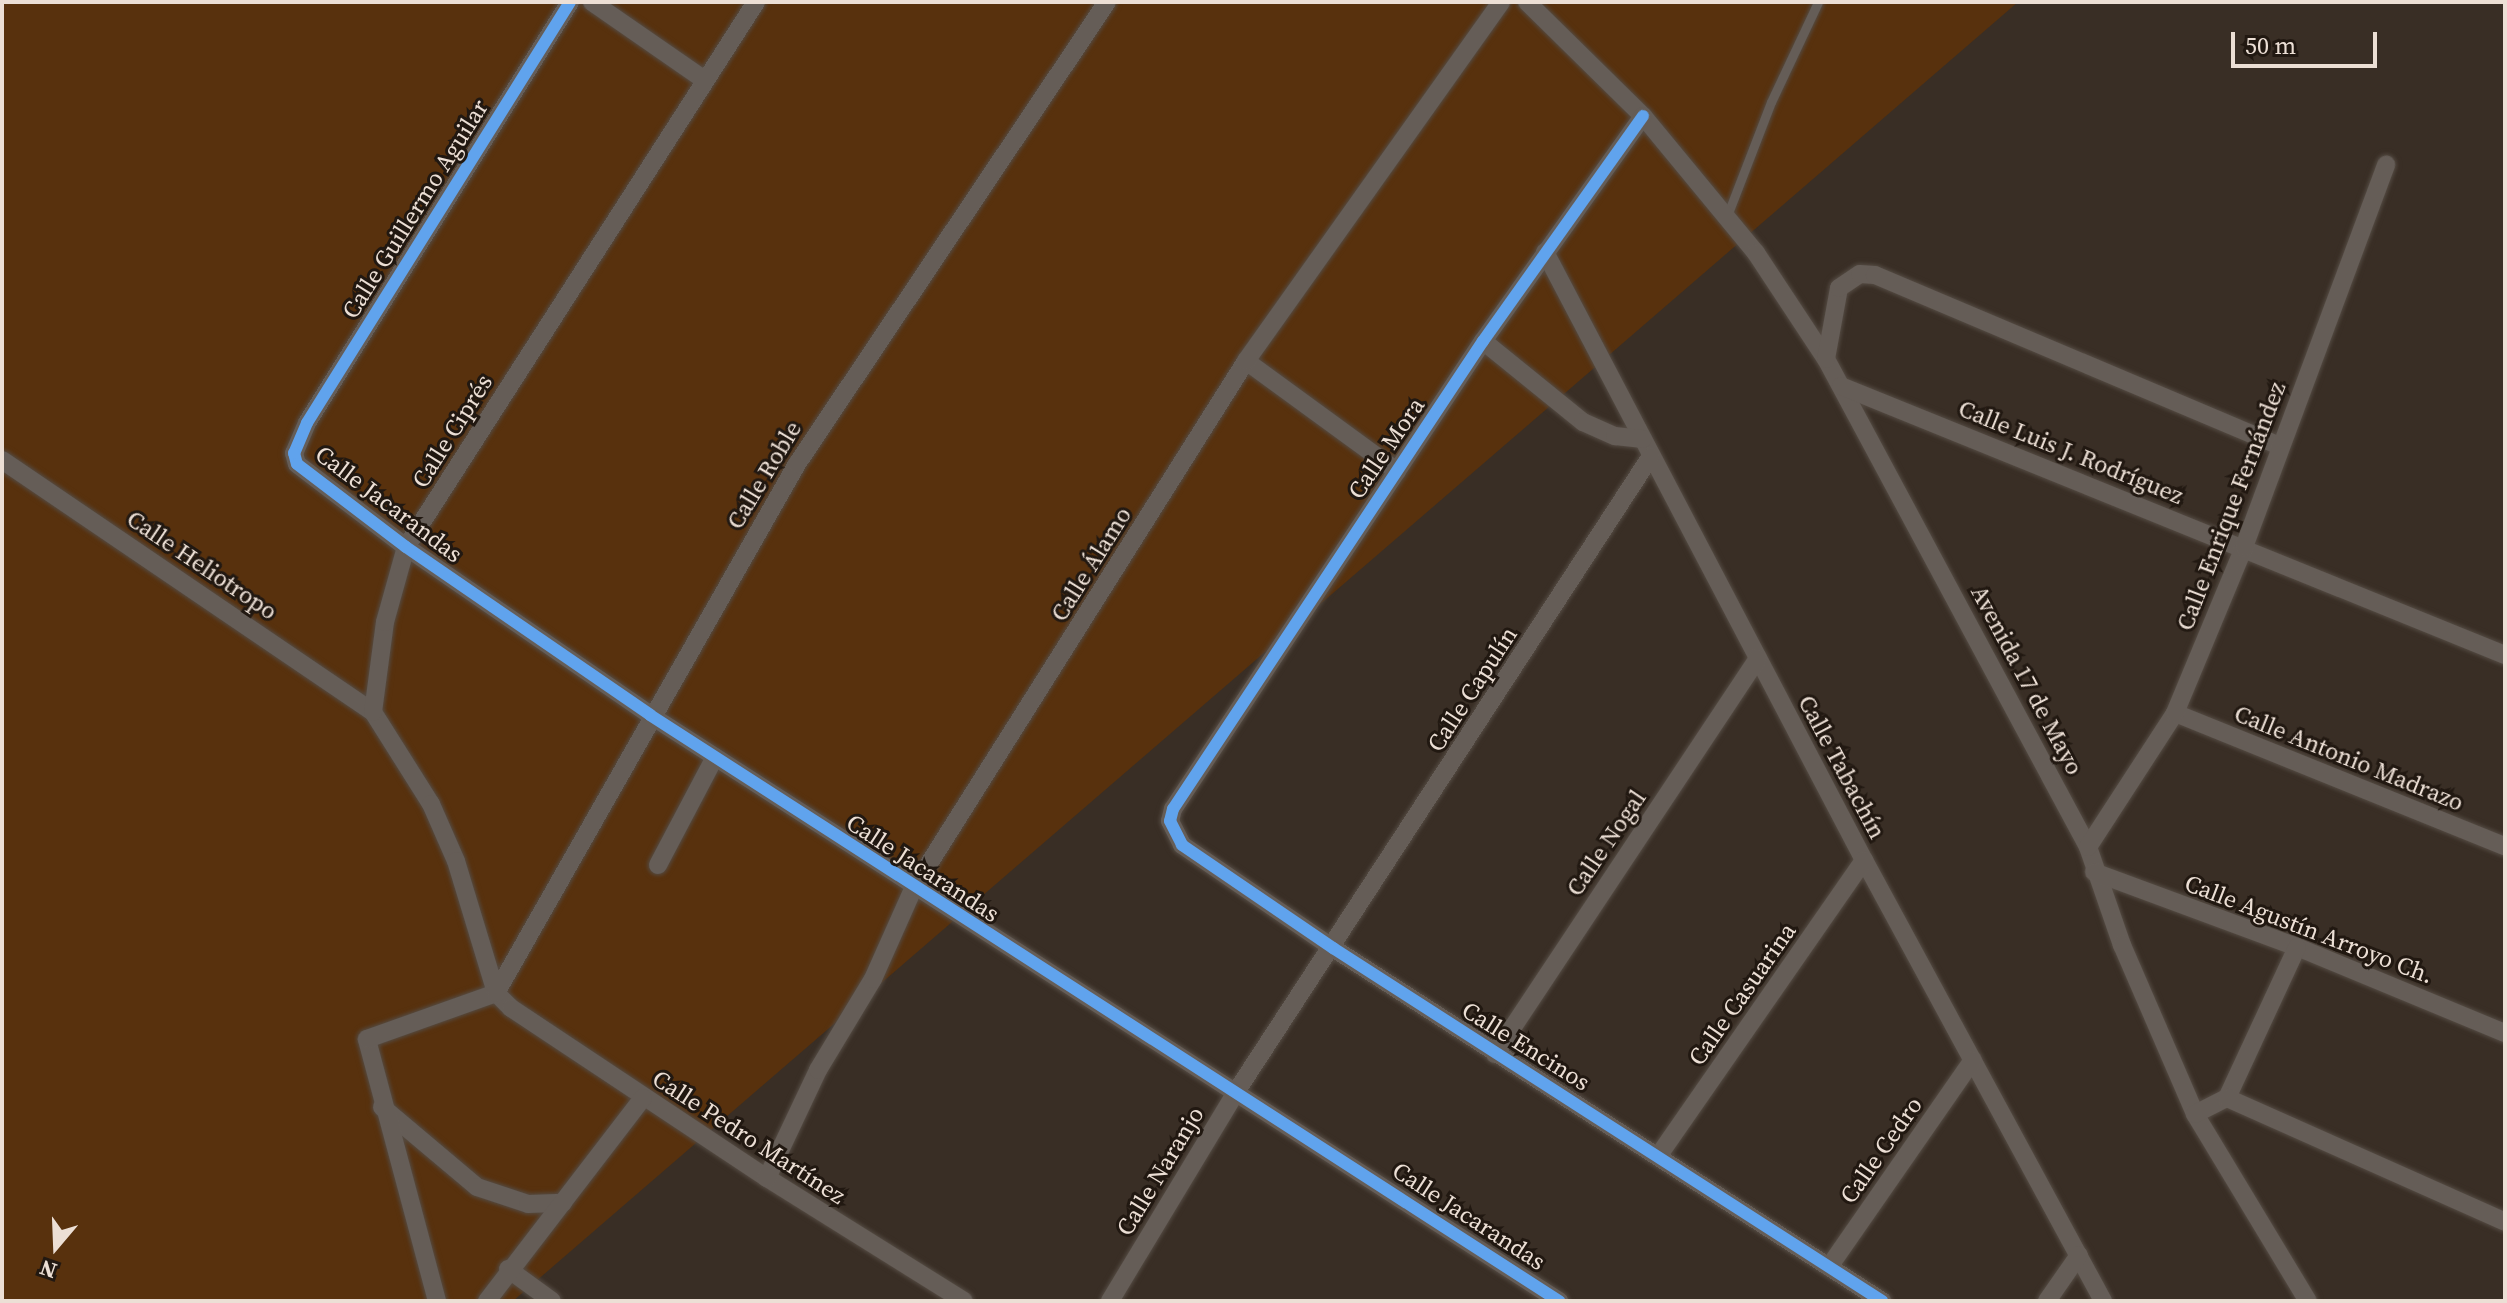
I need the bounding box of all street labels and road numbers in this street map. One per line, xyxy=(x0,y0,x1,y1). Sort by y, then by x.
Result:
street label: Calle Guillermo Aguilar xyxy=(336,94,494,324)
street label: Calle Ciprés xyxy=(406,369,498,493)
street label: Calle Enrique Fernández xyxy=(2170,378,2292,634)
street label: Calle Mora xyxy=(1342,392,1430,504)
street label: Calle Luis J. Rodríguez xyxy=(1954,394,2188,510)
street label: Calle Roble xyxy=(721,416,807,534)
street label: Calle Jacarandas xyxy=(310,439,468,569)
street label: Calle Álamo xyxy=(1045,502,1137,626)
street label: Calle Heliotropo xyxy=(121,504,283,626)
street label: Avenida 17 de Mayo xyxy=(1965,580,2089,780)
street label: Calle Capulín xyxy=(1421,621,1523,757)
street label: Calle Tabachín xyxy=(1792,690,1892,844)
street label: Calle Antonio Madrazo xyxy=(2230,699,2468,817)
street label: Calle Nogal xyxy=(1560,785,1652,901)
street label: Calle Jacarandas xyxy=(841,808,1005,928)
street label: Calle Agustín Arroyo Ch. xyxy=(2181,868,2437,990)
street label: Calle Casuarina xyxy=(1682,917,1802,1071)
street label: Calle Encinos xyxy=(1457,995,1595,1097)
street label: Calle Pedro Martínez xyxy=(647,1064,851,1210)
street label: Calle Cedro xyxy=(1834,1091,1928,1209)
street label: Calle Naranjo xyxy=(1110,1101,1210,1241)
street label: Calle Jacarandas xyxy=(1387,1156,1551,1276)

